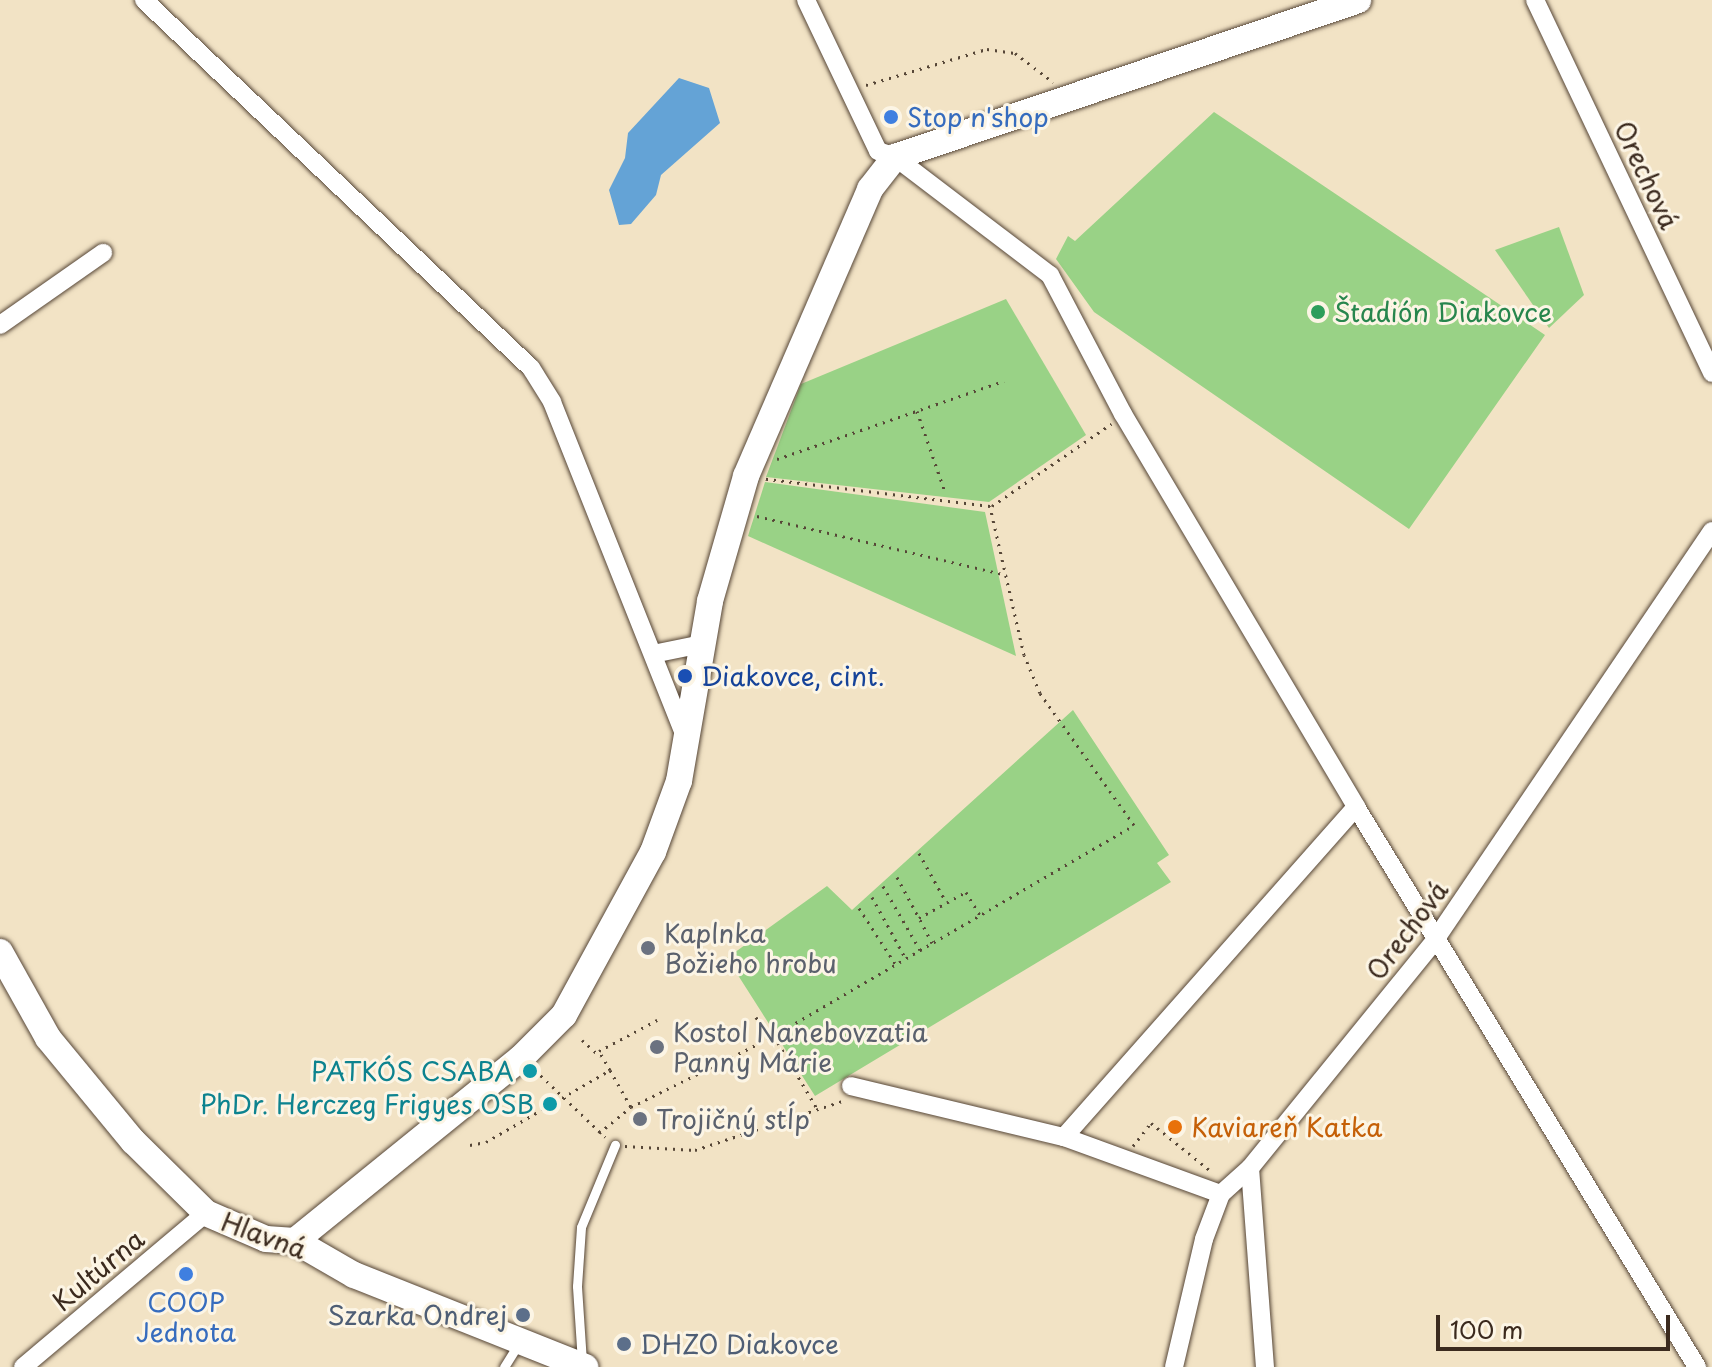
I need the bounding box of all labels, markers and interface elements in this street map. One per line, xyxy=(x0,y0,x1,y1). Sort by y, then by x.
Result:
place label: Stop n'shop xyxy=(907,101,1050,133)
marker: Stop n'shop xyxy=(882,108,900,126)
street label: Orechová xyxy=(1608,116,1686,234)
place label: Štadión Diakovce xyxy=(1334,296,1550,328)
marker: Štadión Diakovce xyxy=(1309,303,1327,321)
place label: Diakovce, cint. xyxy=(701,660,885,692)
marker: Diakovce, cint. xyxy=(676,667,694,685)
street label: Orechová xyxy=(1360,874,1454,986)
place label: Kaplnka Božieho hrobu xyxy=(664,917,837,978)
marker: Kaplnka Božieho hrobu xyxy=(639,939,657,957)
place label: Kostol Nanebovzatia Panny Márie xyxy=(673,1016,929,1078)
marker: Kostol Nanebovzatia Panny Márie xyxy=(648,1038,666,1056)
place label: PATKÓS CSABA xyxy=(307,1055,514,1087)
marker: PATKÓS CSABA xyxy=(521,1062,539,1080)
place label: PhDr. Herczeg Frigyes OSB xyxy=(196,1088,534,1120)
marker: PhDr. Herczeg Frigyes OSB xyxy=(541,1095,559,1113)
place label: Trojičný stĺp xyxy=(656,1103,811,1135)
marker: Trojičný stĺp xyxy=(631,1110,649,1128)
place label: Kaviareň Katka xyxy=(1191,1111,1383,1143)
marker: Kaviareň Katka xyxy=(1166,1118,1184,1136)
street label: Hlavná xyxy=(217,1205,311,1265)
street label: Kultúrna xyxy=(46,1223,150,1317)
marker: COOP Jednota xyxy=(177,1265,195,1283)
place label: COOP Jednota xyxy=(136,1286,236,1348)
place label: Szarka Ondrej xyxy=(322,1299,507,1331)
scale bar xyxy=(1440,1299,1674,1349)
marker: Szarka Ondrej xyxy=(514,1306,532,1324)
text: 100 m xyxy=(1450,1311,1523,1347)
place label: DHZO Diakovce xyxy=(640,1328,840,1360)
marker: DHZO Diakovce xyxy=(615,1335,633,1353)

